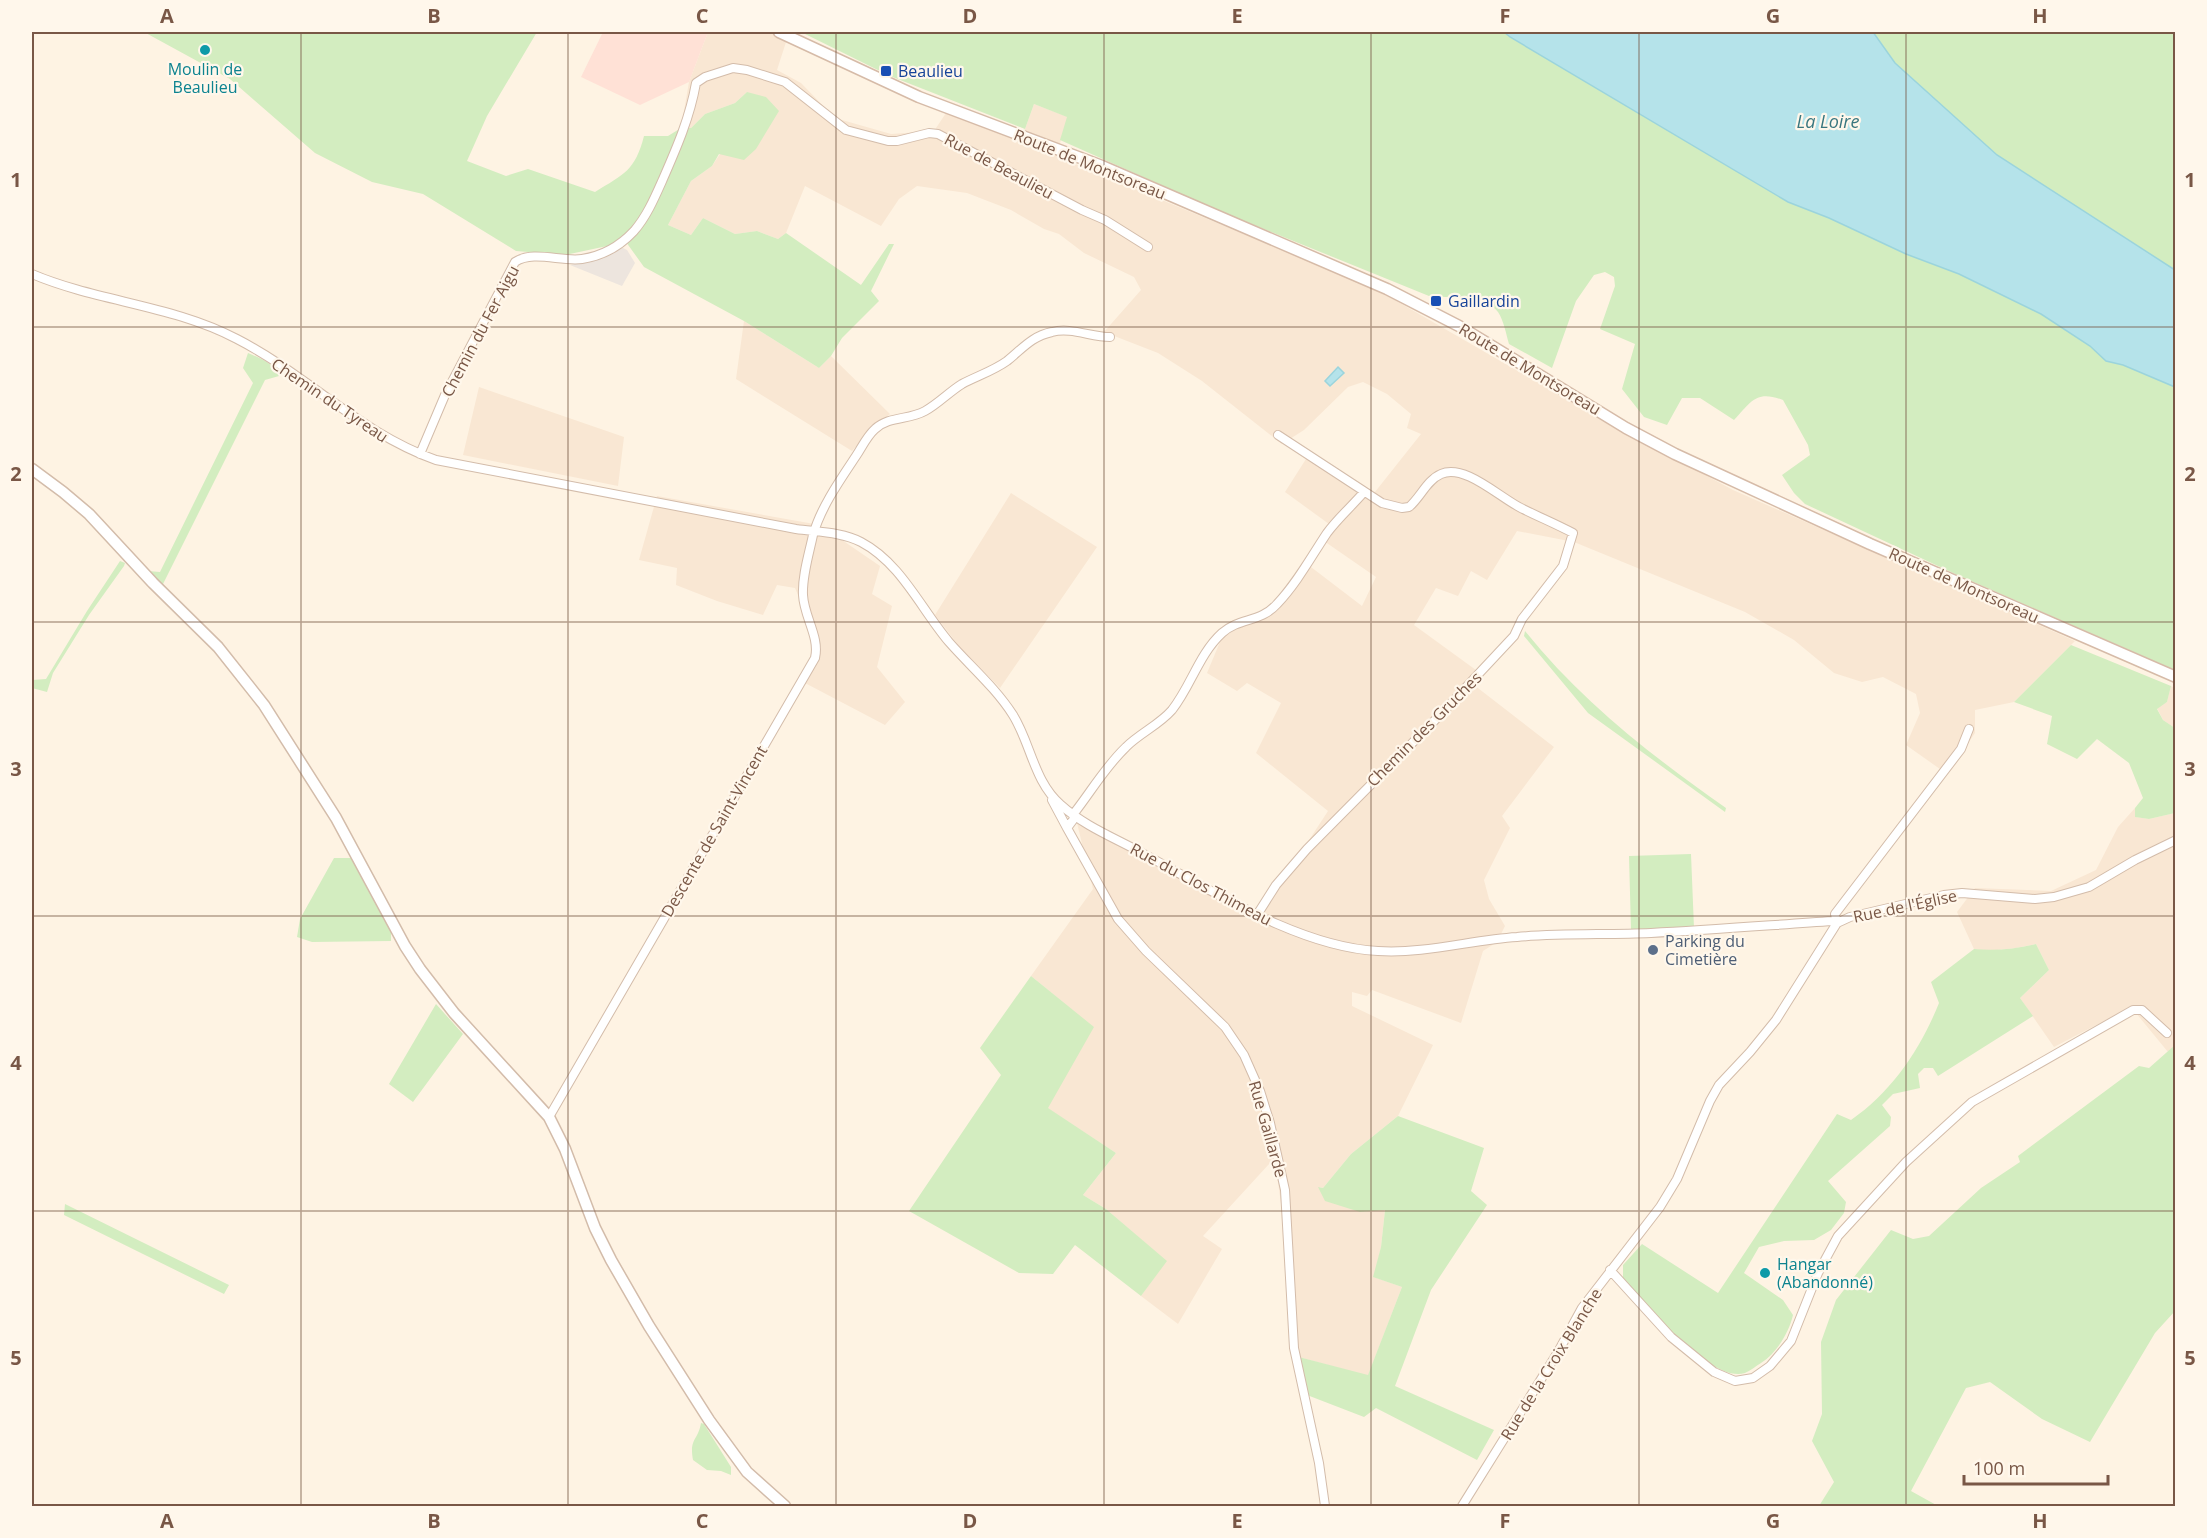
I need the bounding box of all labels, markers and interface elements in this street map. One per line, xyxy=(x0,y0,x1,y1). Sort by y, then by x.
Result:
text: A xyxy=(160,2,174,29)
text: B xyxy=(427,2,441,29)
text: C xyxy=(696,2,709,29)
text: D xyxy=(963,2,977,29)
text: E xyxy=(1231,2,1243,29)
text: F xyxy=(1500,2,1510,29)
text: G xyxy=(1766,2,1780,29)
text: H xyxy=(2032,2,2048,29)
marker: Moulin de Beaulieu xyxy=(198,43,212,57)
place label: Moulin de Beaulieu xyxy=(168,58,242,98)
place label: Beaulieu xyxy=(898,60,963,82)
marker: Beaulieu xyxy=(879,64,893,78)
water label: La Loire xyxy=(1797,109,1859,133)
street label: Route de Montsoreau xyxy=(1011,123,1169,205)
street label: Rue de Beaulieu xyxy=(941,128,1057,204)
text: 1 xyxy=(10,166,22,193)
text: 1 xyxy=(2184,166,2196,193)
street label: Chemin du Fer Aigu xyxy=(436,261,524,401)
place label: Gaillardin xyxy=(1448,290,1520,312)
marker: Gaillardin xyxy=(1429,294,1443,308)
street label: Route de Montsoreau xyxy=(1455,318,1605,420)
street label: Chemin du Tyreau xyxy=(267,353,393,447)
text: 2 xyxy=(10,460,22,487)
text: 2 xyxy=(2184,460,2196,487)
street label: Route de Montsoreau xyxy=(1885,542,2043,628)
street label: Chemin des Gruches xyxy=(1362,667,1486,791)
street label: Descente de Saint-Vincent xyxy=(656,741,772,921)
text: 3 xyxy=(10,755,22,782)
text: 3 xyxy=(2184,755,2196,782)
street label: Rue du Clos Thimeau xyxy=(1126,837,1276,931)
street label: Rue de l'Église xyxy=(1851,884,1959,928)
place label: Parking du Cimetière xyxy=(1665,930,1745,970)
marker: Parking du Cimetière xyxy=(1646,943,1660,957)
text: 4 xyxy=(10,1049,22,1076)
text: 4 xyxy=(2184,1049,2196,1076)
street label: Rue Gaillarde xyxy=(1244,1078,1292,1180)
place label: Hangar (Abandonné) xyxy=(1777,1253,1873,1293)
marker: Hangar (Abandonné) xyxy=(1758,1266,1772,1280)
street label: Rue de la Croix Blanche xyxy=(1495,1284,1607,1444)
text: 5 xyxy=(10,1344,22,1371)
text: 5 xyxy=(2184,1344,2196,1371)
scale bar xyxy=(1964,1448,2108,1486)
text: 100 m xyxy=(1973,1456,2025,1480)
text: A xyxy=(160,1507,174,1534)
text: B xyxy=(427,1507,441,1534)
text: C xyxy=(696,1507,709,1534)
text: D xyxy=(963,1507,977,1534)
text: E xyxy=(1231,1507,1243,1534)
text: F xyxy=(1500,1507,1510,1534)
text: G xyxy=(1766,1507,1780,1534)
text: H xyxy=(2032,1507,2048,1534)

